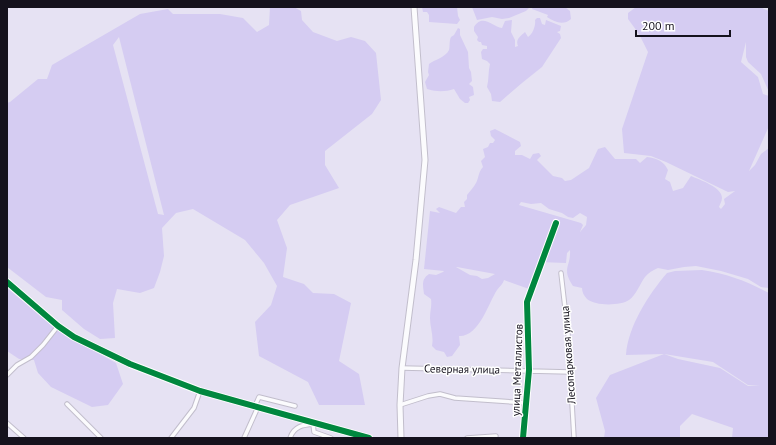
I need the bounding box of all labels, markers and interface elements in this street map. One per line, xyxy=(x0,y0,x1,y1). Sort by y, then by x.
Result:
scale bar xyxy=(636,12,730,38)
text: 200 m xyxy=(642,18,675,33)
street label: Лесопарковая улица xyxy=(558,305,578,406)
street label: улица Металлистов xyxy=(508,324,526,416)
street label: Северная улица xyxy=(424,361,500,377)

